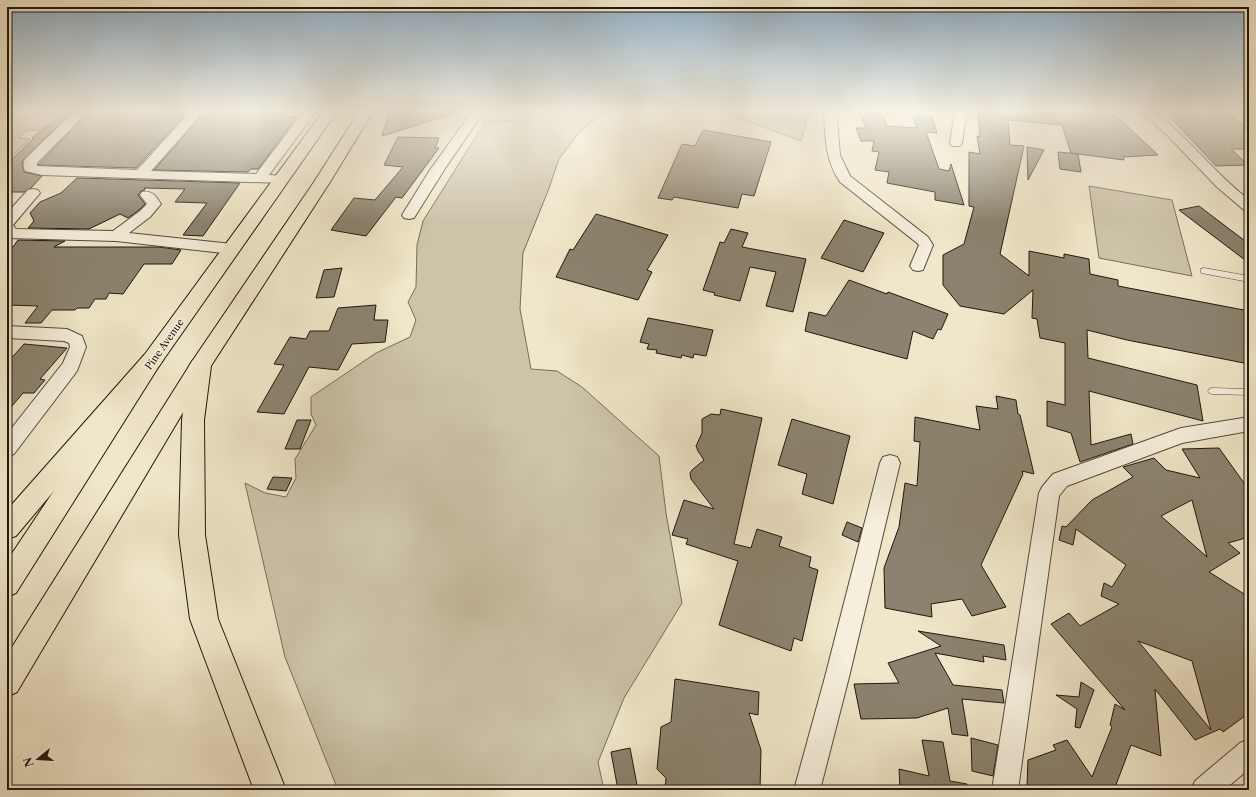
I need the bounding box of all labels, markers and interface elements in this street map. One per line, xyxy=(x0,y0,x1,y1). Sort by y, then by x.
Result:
street label: Pine Avenue xyxy=(142,316,187,372)
north arrow xyxy=(18,739,58,779)
text: N xyxy=(20,755,37,769)

